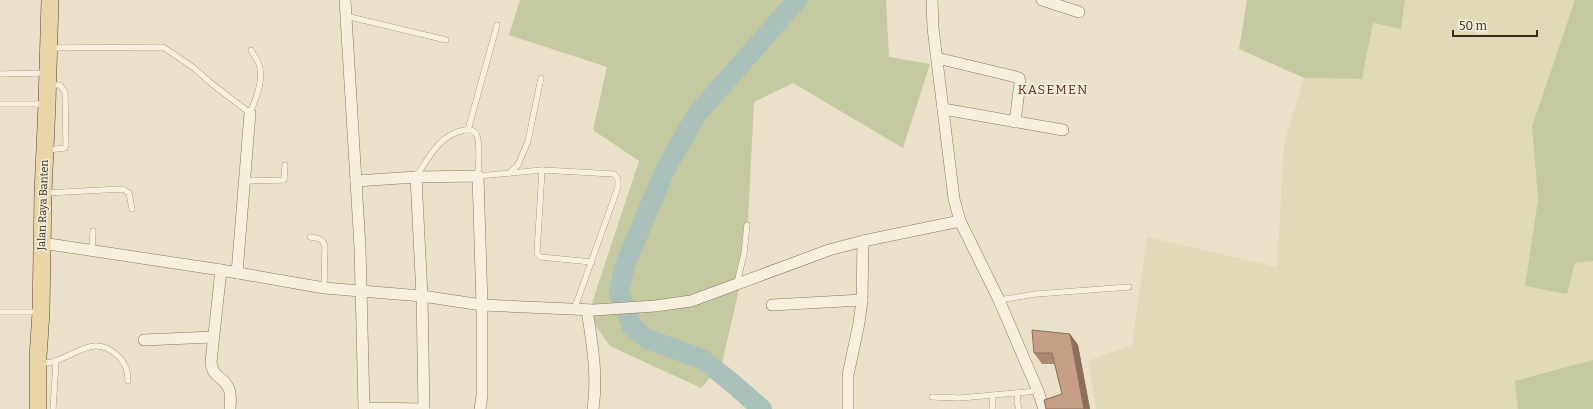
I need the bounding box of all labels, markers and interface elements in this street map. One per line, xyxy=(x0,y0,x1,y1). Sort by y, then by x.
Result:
scale bar xyxy=(1453,12,1537,38)
text: 50 m xyxy=(1459,19,1488,33)
district label: KASEMEN xyxy=(1018,82,1088,97)
street label: Jalan Raya Banten xyxy=(35,159,51,252)

